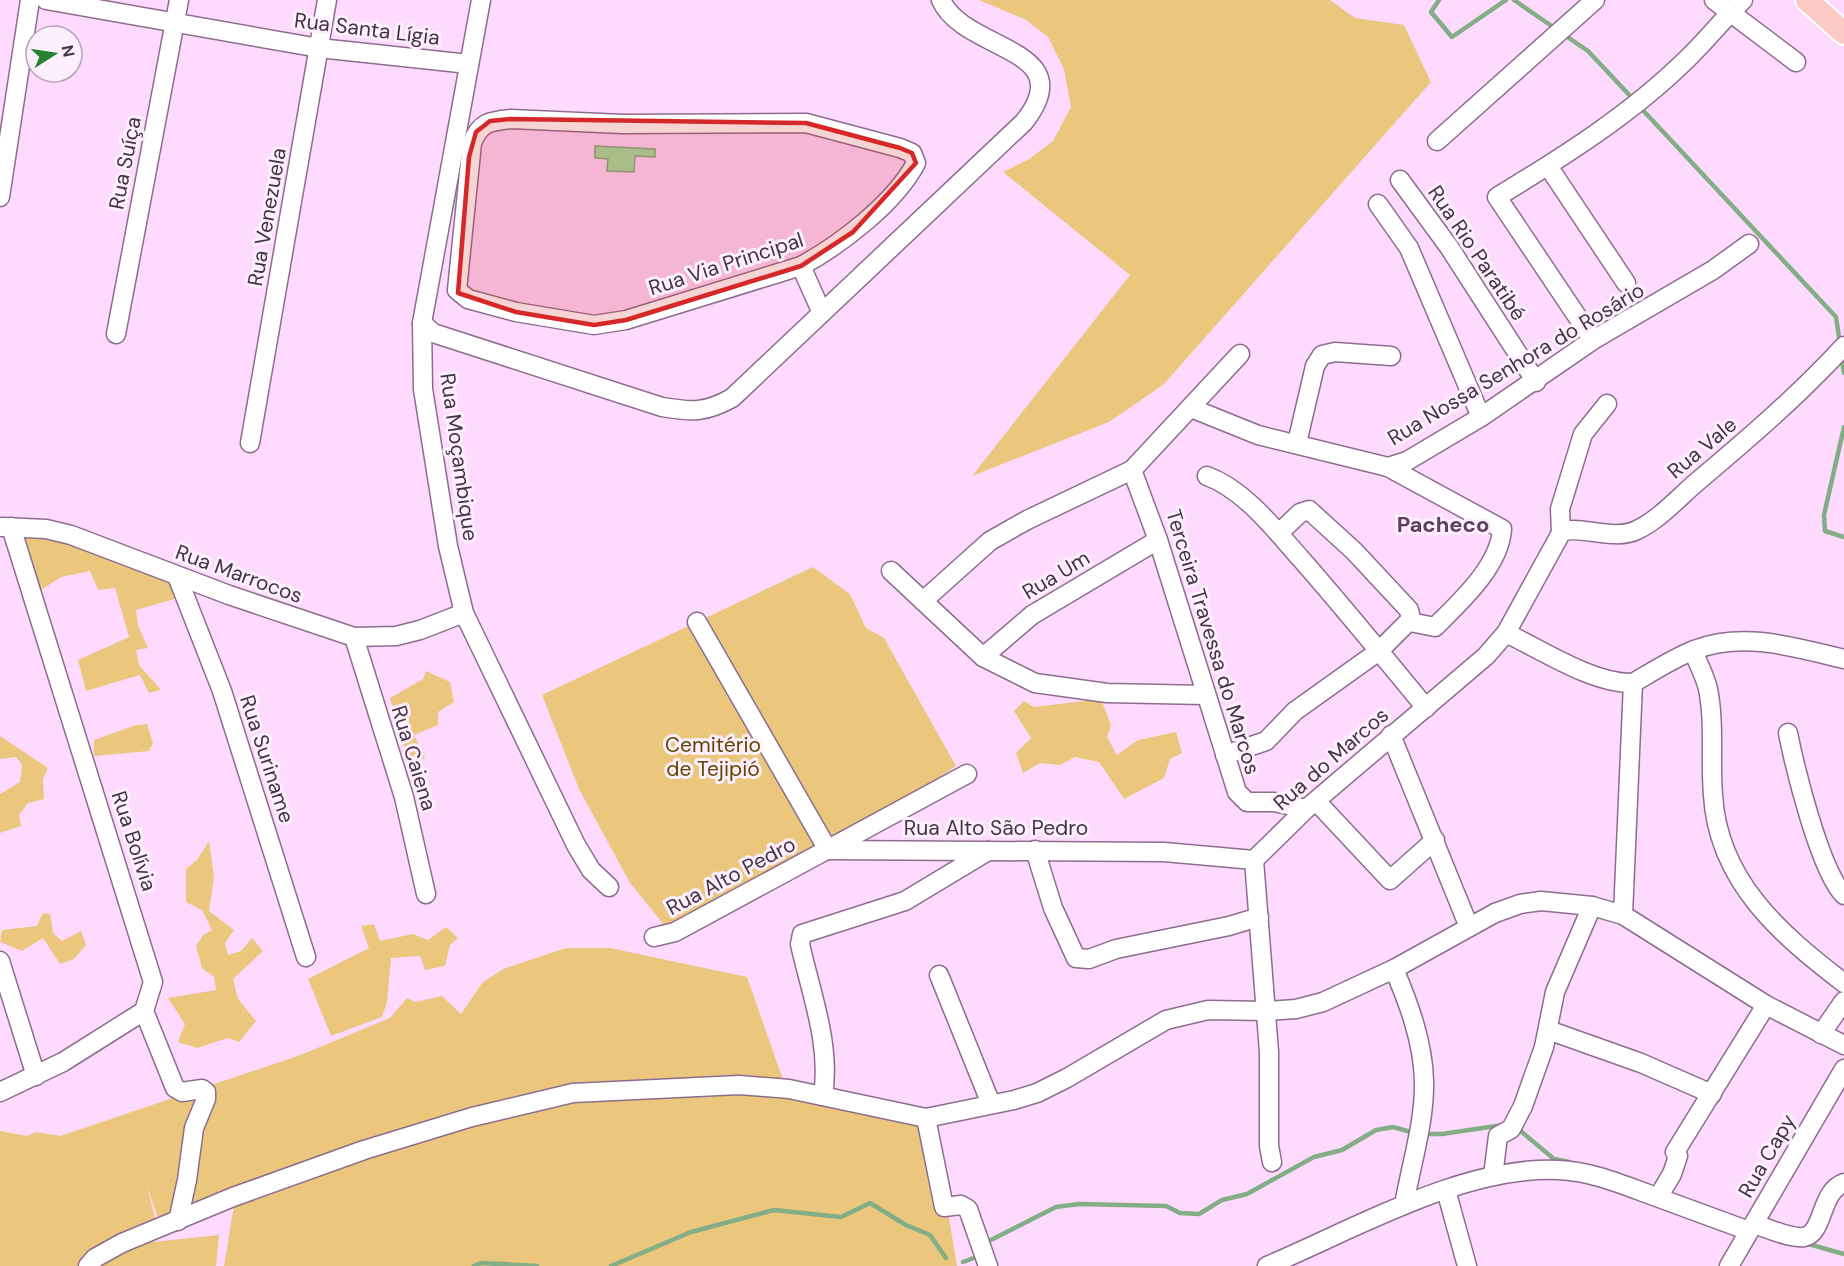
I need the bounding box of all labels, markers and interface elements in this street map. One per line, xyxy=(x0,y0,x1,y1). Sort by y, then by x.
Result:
street label: Rua Santa Lígia xyxy=(293,6,441,52)
north arrow xyxy=(24,24,84,84)
text: N xyxy=(57,43,80,59)
street label: Rua Suíça xyxy=(102,114,148,212)
street label: Rua Venezuela xyxy=(241,146,293,288)
street label: Rua Rio Paratibé xyxy=(1421,180,1533,326)
street label: Rua Via Principal xyxy=(645,226,807,302)
street label: Rua Nossa Senhora do Rosário xyxy=(1382,276,1650,452)
street label: Rua Moçambique xyxy=(433,371,485,543)
street label: Rua Vale xyxy=(1661,411,1743,485)
street label: Terceira Travessa do Marcos xyxy=(1159,506,1267,778)
district label: Pacheco xyxy=(1397,510,1489,539)
street label: Rua Marrocos xyxy=(172,538,306,610)
street label: Rua Um xyxy=(1017,544,1095,606)
street label: Rua Suriname xyxy=(233,692,301,826)
street label: Rua do Marcos xyxy=(1267,701,1395,817)
street label: Rua Caiena xyxy=(385,702,443,814)
park label: Cemitério de Tejipió xyxy=(665,731,761,783)
street label: Rua Bolívia xyxy=(105,787,163,895)
street label: Rua Alto São Pedro xyxy=(904,814,1088,842)
street label: Rua Alto Pedro xyxy=(661,830,801,922)
street label: Rua Capy xyxy=(1732,1109,1802,1203)

